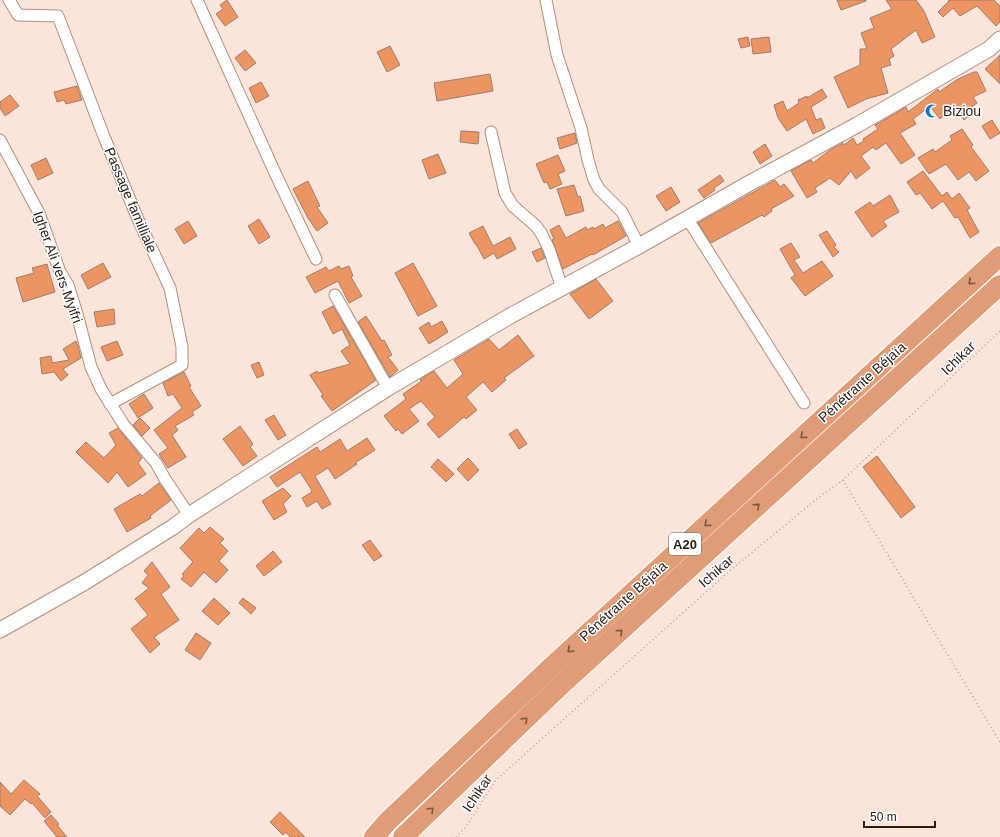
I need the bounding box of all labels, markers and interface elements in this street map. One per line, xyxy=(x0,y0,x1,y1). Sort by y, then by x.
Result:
mosque icon: Biziou xyxy=(924,103,940,119)
place label: Biziou xyxy=(943,103,981,119)
street label: Passage familliale xyxy=(102,145,160,255)
street label: Igher Ali vers Myifri xyxy=(30,209,86,325)
one-way arrow xyxy=(968,278,976,285)
street label: Pénétrante Béjaïa xyxy=(815,338,909,425)
street label: Ichikar xyxy=(938,338,979,378)
one-way arrow xyxy=(800,432,808,439)
one-way arrow xyxy=(753,504,760,511)
one-way arrow xyxy=(704,519,712,527)
road number: A20 xyxy=(669,533,701,555)
street label: Ichikar xyxy=(695,551,737,591)
street label: Pénétrante Béjaïa xyxy=(576,557,670,644)
one-way arrow xyxy=(615,629,623,636)
one-way arrow xyxy=(567,645,575,652)
one-way arrow xyxy=(520,717,528,725)
street label: Ichikar xyxy=(459,771,495,815)
scale bar xyxy=(864,803,935,829)
one-way arrow xyxy=(426,807,434,814)
text: 50 m xyxy=(870,810,897,824)

